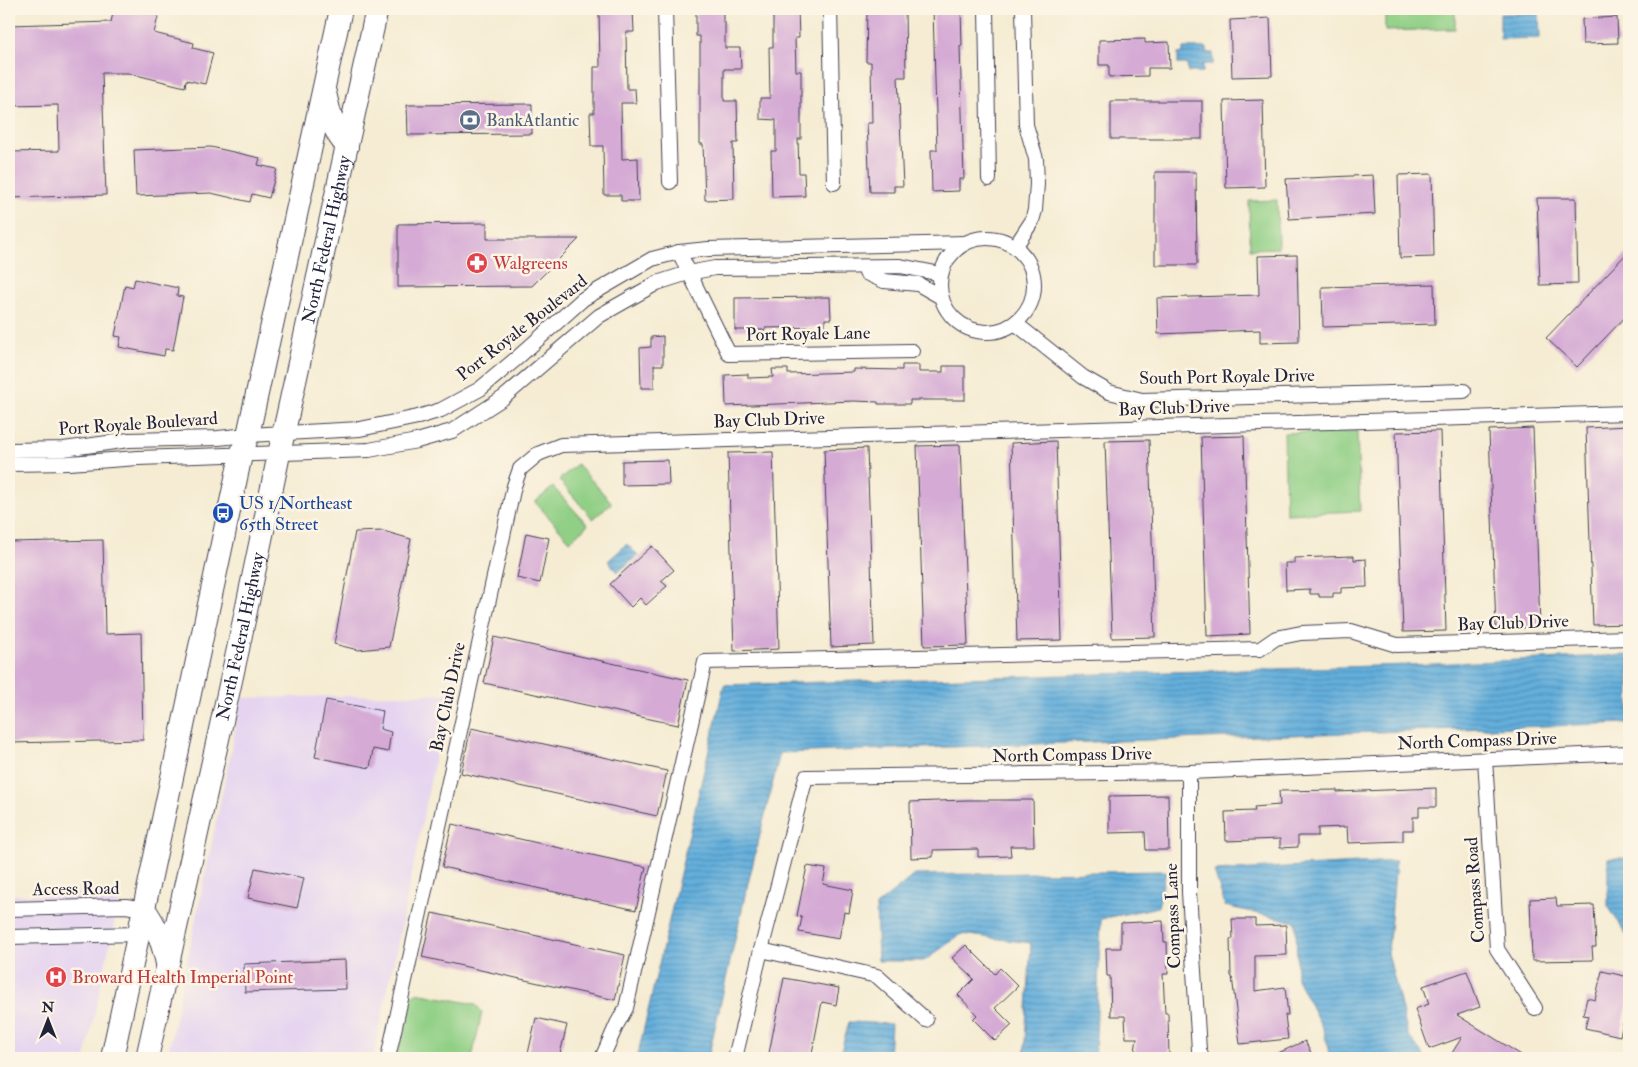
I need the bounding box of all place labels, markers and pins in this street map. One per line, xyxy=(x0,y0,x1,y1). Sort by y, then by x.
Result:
bank icon: BankAtlantic xyxy=(458,108,482,132)
place label: BankAtlantic xyxy=(486,109,579,132)
pharmacy icon: Walgreens xyxy=(465,251,489,275)
place label: Walgreens xyxy=(492,252,568,275)
place label: US 1/Northeast 65th Street xyxy=(239,492,352,536)
bus stop icon: US 1/Northeast 65th Street xyxy=(211,501,235,525)
hospital icon: Broward Health Imperial Point xyxy=(44,965,68,989)
place label: Broward Health Imperial Point xyxy=(72,966,293,989)

